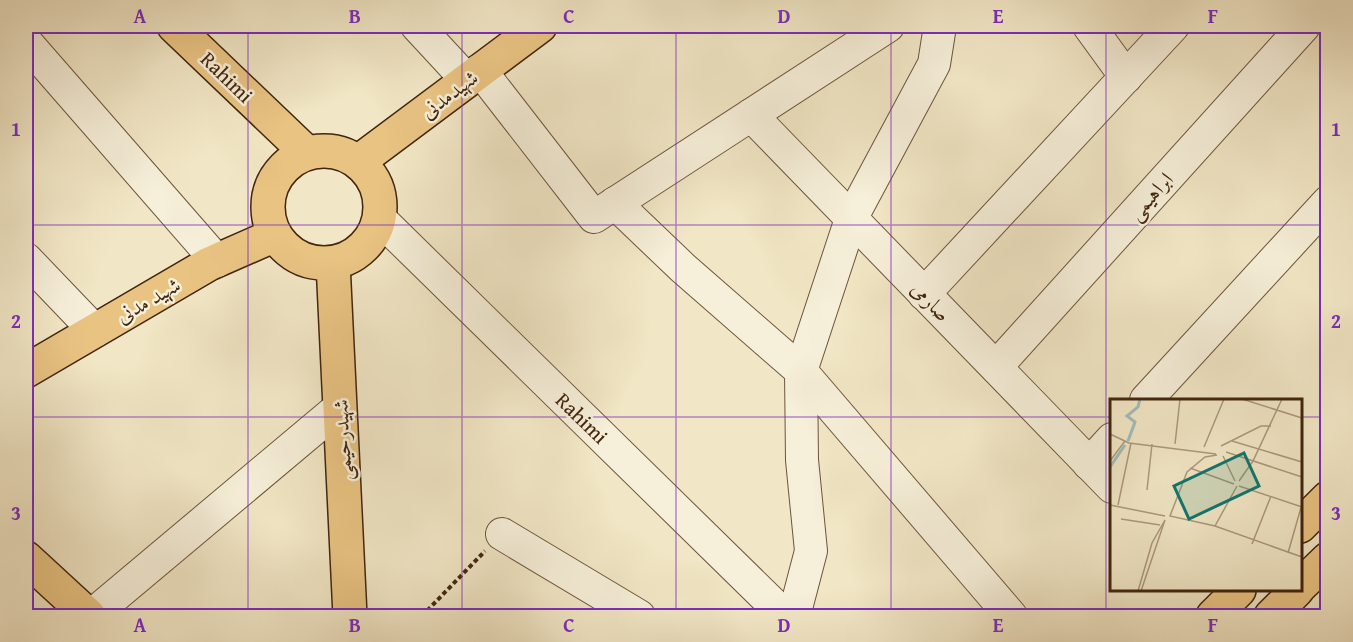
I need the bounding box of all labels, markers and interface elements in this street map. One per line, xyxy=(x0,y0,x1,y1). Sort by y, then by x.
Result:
text: A xyxy=(134,1,147,30)
text: B xyxy=(349,1,361,30)
text: C xyxy=(563,1,575,30)
text: D xyxy=(777,1,791,30)
text: E xyxy=(993,1,1004,30)
text: F xyxy=(1208,1,1218,30)
street label: Rahimi xyxy=(194,44,260,110)
street label: شهیدمدنی xyxy=(414,62,484,126)
text: 1 xyxy=(11,114,21,143)
text: 1 xyxy=(1331,114,1341,143)
street label: ابراهیمی xyxy=(1120,165,1180,227)
street label: شهید مدنی xyxy=(110,269,186,331)
street label: صارمی xyxy=(904,274,958,328)
text: 2 xyxy=(11,306,21,335)
text: 2 xyxy=(1331,306,1341,335)
street label: Rahimi xyxy=(549,385,615,451)
street label: شهیدرحیمی xyxy=(324,399,360,481)
inset map xyxy=(1110,399,1302,591)
text: 3 xyxy=(11,498,21,527)
text: 3 xyxy=(1331,498,1341,527)
text: A xyxy=(134,610,147,639)
text: B xyxy=(349,610,361,639)
text: C xyxy=(563,610,575,639)
text: D xyxy=(777,610,791,639)
text: E xyxy=(993,610,1004,639)
text: F xyxy=(1208,610,1218,639)

